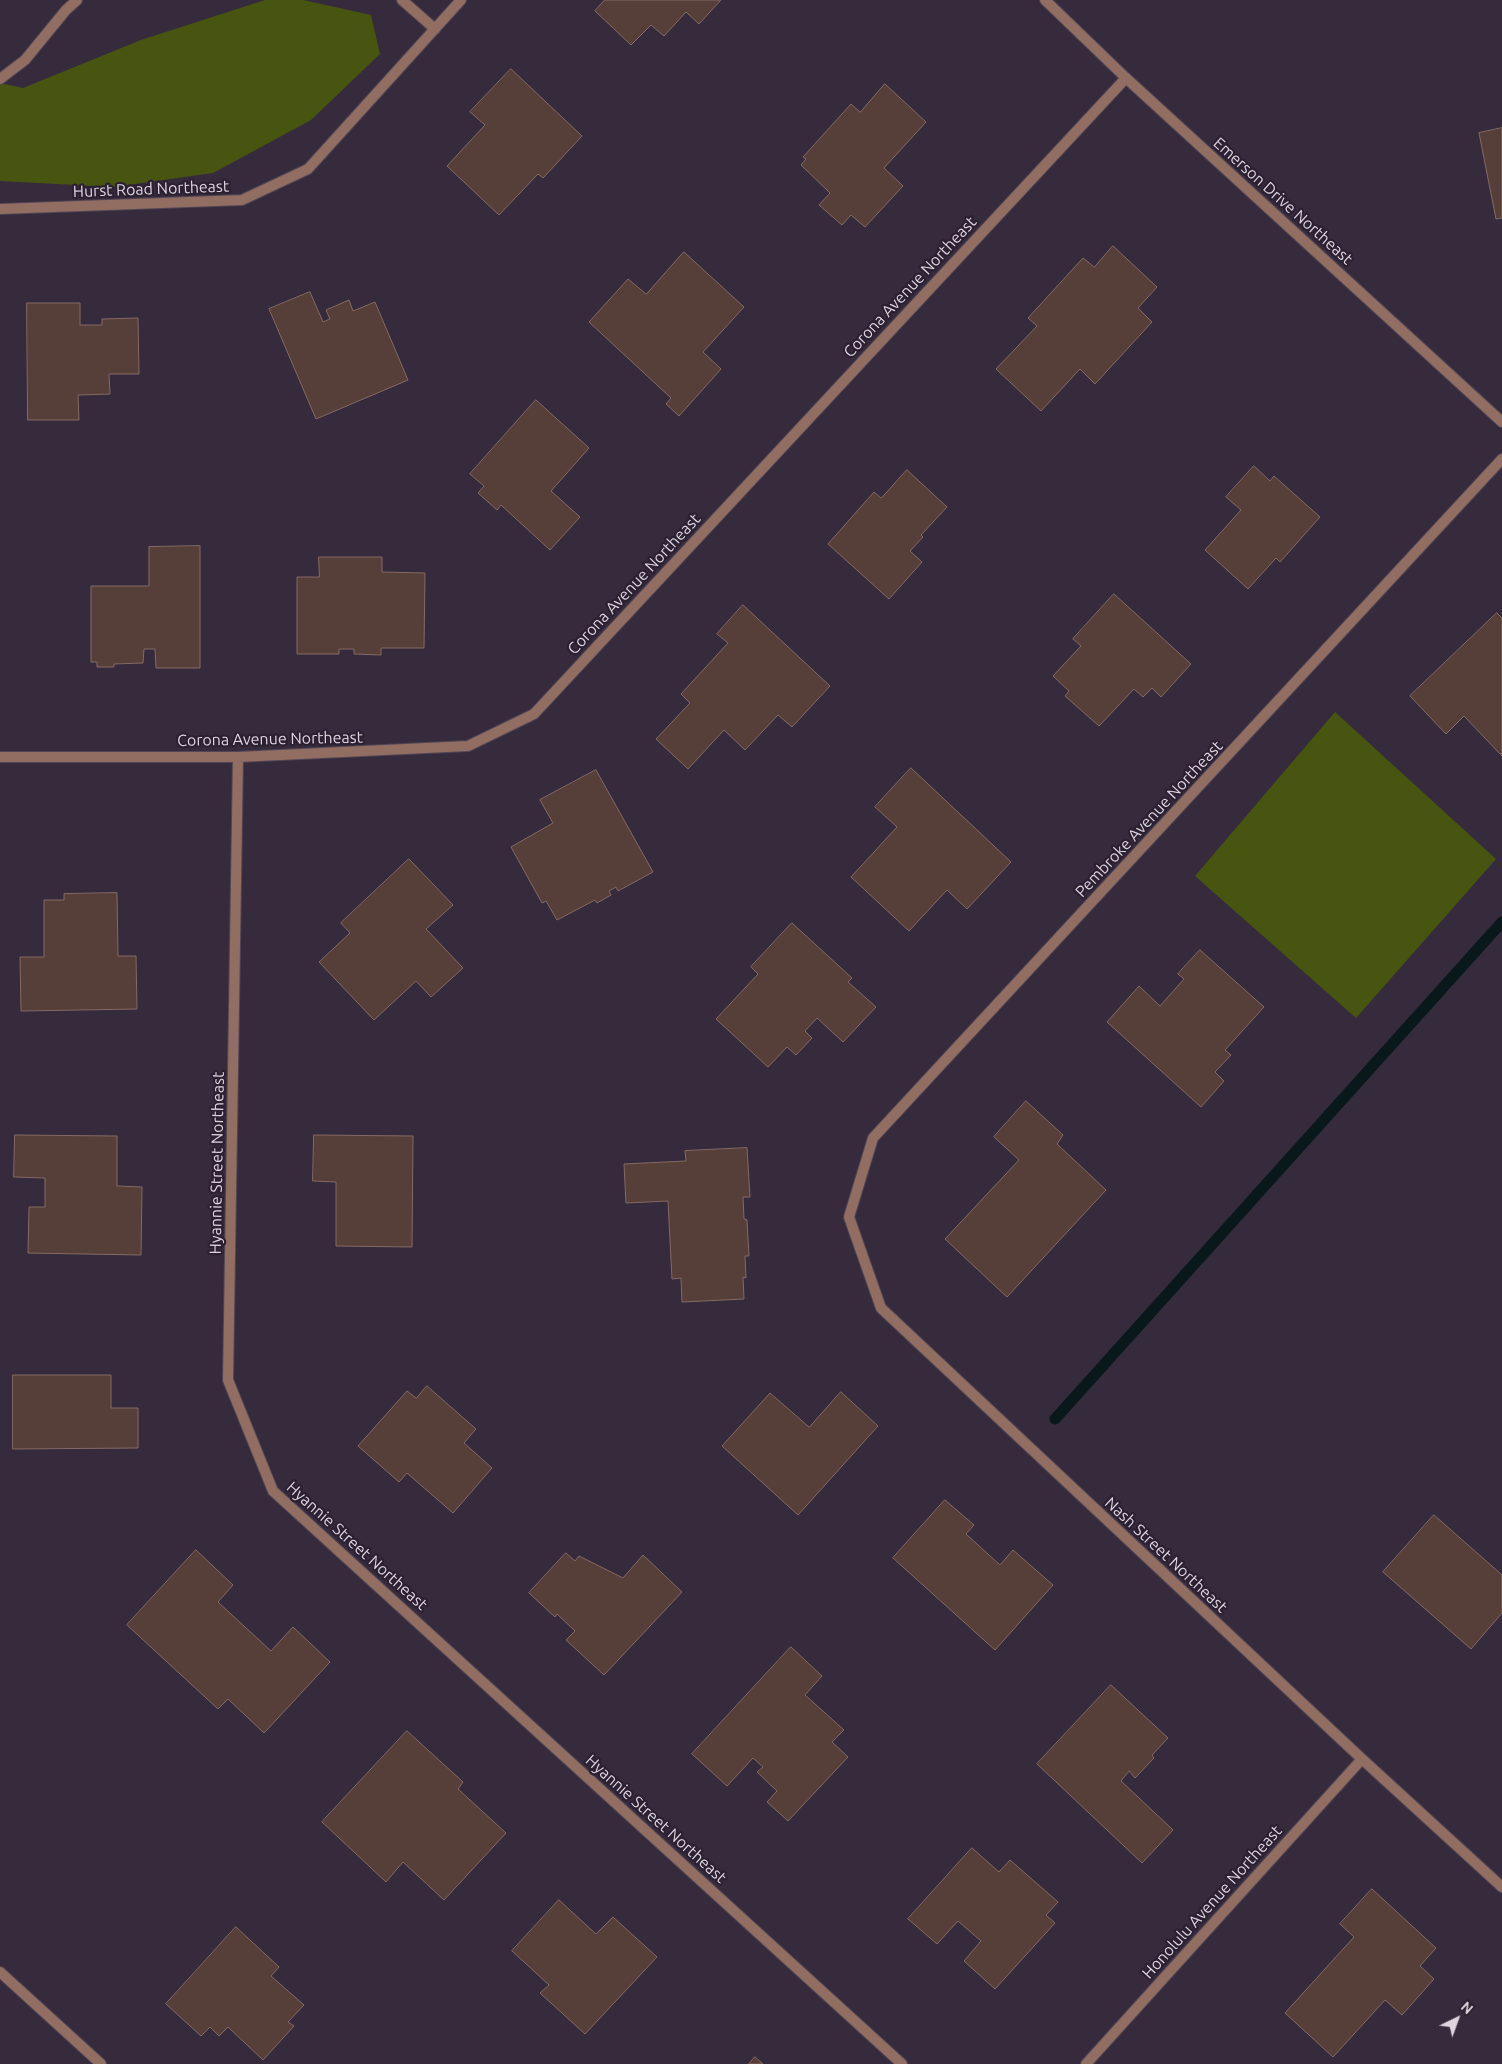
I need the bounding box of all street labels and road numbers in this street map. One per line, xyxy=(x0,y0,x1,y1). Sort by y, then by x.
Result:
street label: Emerson Drive Northeast xyxy=(1209,133,1357,269)
street label: Hurst Road Northeast xyxy=(73,177,229,201)
street label: Corona Avenue Northeast xyxy=(840,213,980,361)
street label: Corona Avenue Northeast xyxy=(564,510,704,658)
street label: Corona Avenue Northeast xyxy=(177,728,363,750)
street label: Pembroke Avenue Northeast xyxy=(1071,737,1227,901)
street label: Hyannie Street Northeast xyxy=(206,1072,228,1254)
street label: Hyannie Street Northeast xyxy=(283,1478,431,1614)
street label: Nash Street Northeast xyxy=(1101,1493,1231,1617)
street label: Hyannie Street Northeast xyxy=(582,1751,730,1887)
street label: Honolulu Avenue Northeast xyxy=(1138,1821,1286,1983)

